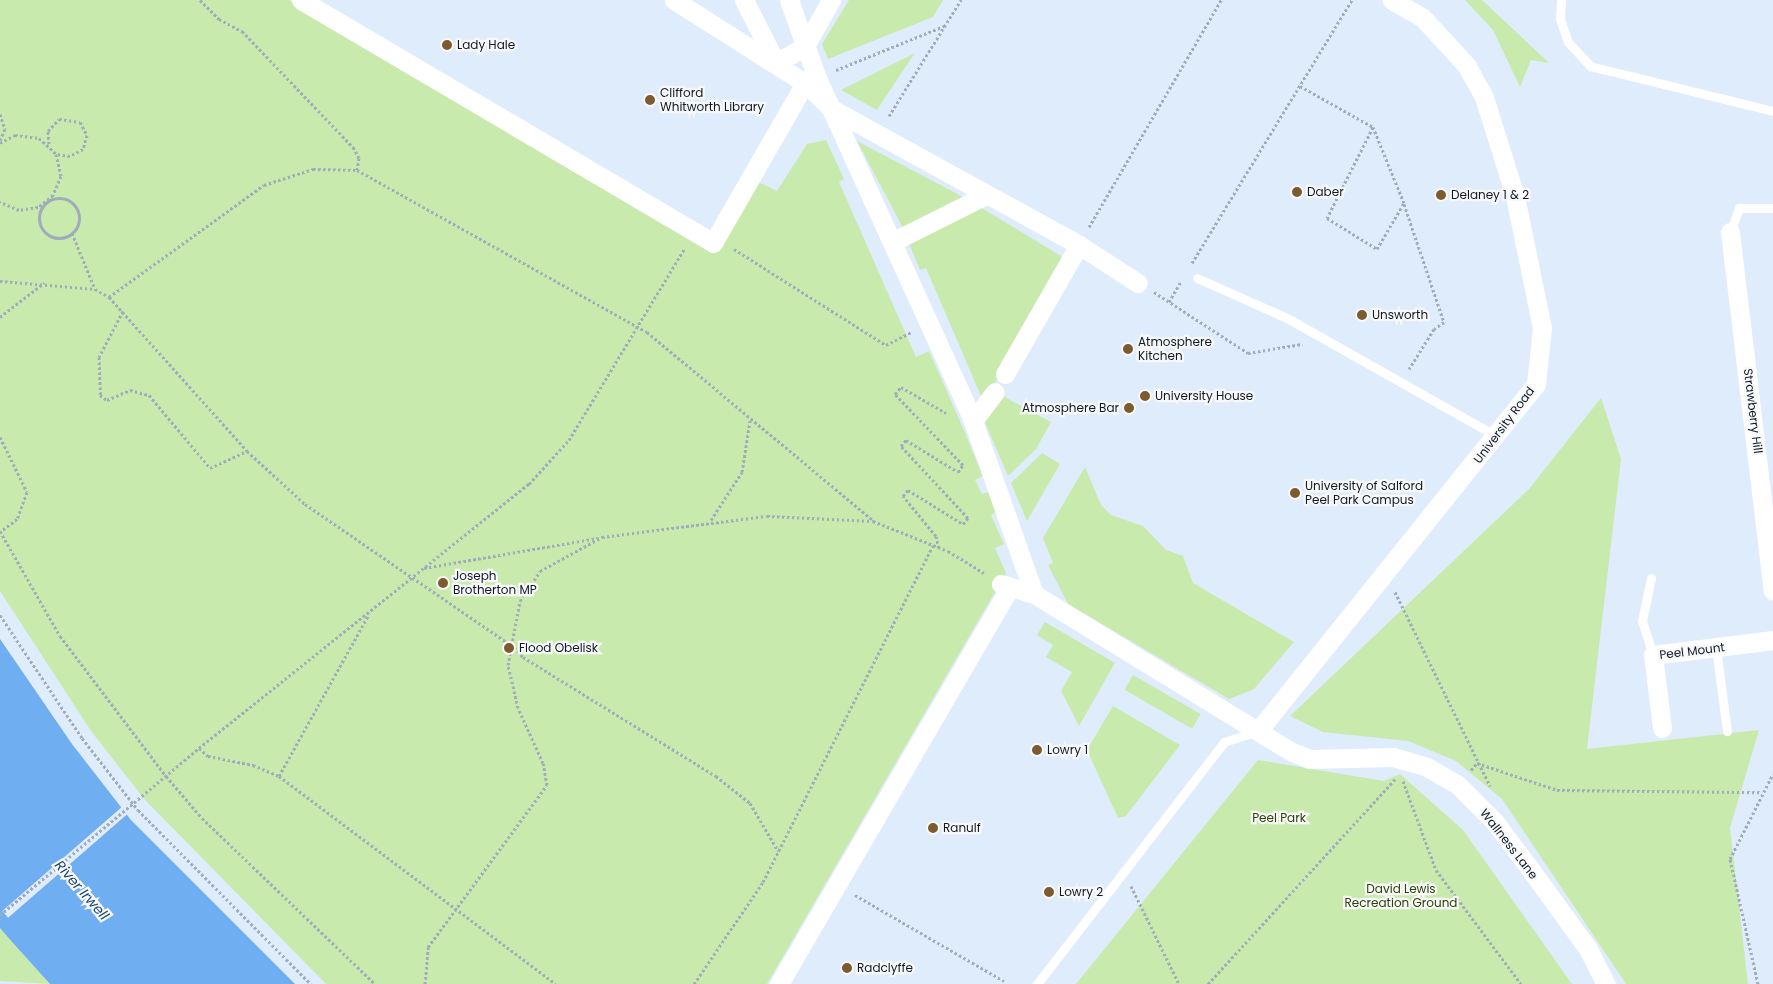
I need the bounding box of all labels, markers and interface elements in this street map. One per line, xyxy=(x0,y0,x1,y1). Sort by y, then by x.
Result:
place label: Lady Hale xyxy=(457,38,515,52)
marker: Lady Hale xyxy=(441,39,453,51)
place label: Clifford Whitworth Library xyxy=(660,86,764,114)
marker: Clifford Whitworth Library xyxy=(644,94,656,106)
place label: Daber xyxy=(1307,185,1344,199)
marker: Daber xyxy=(1291,186,1303,198)
place label: Delaney 1 & 2 xyxy=(1451,188,1529,202)
marker: Delaney 1 & 2 xyxy=(1435,189,1447,201)
place label: Unsworth xyxy=(1372,308,1428,322)
marker: Unsworth xyxy=(1356,309,1368,321)
place label: Atmosphere Kitchen xyxy=(1138,335,1212,363)
marker: Atmosphere Kitchen xyxy=(1122,343,1134,355)
street label: Strawberry Hill xyxy=(1741,368,1765,454)
street label: University Road xyxy=(1471,384,1537,466)
place label: University House xyxy=(1155,389,1253,403)
marker: University House xyxy=(1139,390,1151,402)
place label: Atmosphere Bar xyxy=(1022,401,1119,415)
marker: Atmosphere Bar xyxy=(1123,402,1135,414)
place label: University of Salford Peel Park Campus xyxy=(1305,479,1423,507)
marker: University of Salford Peel Park Campus xyxy=(1289,487,1301,499)
place label: Joseph Brotherton MP xyxy=(453,569,537,597)
marker: Joseph Brotherton MP xyxy=(437,577,449,589)
street label: Peel Mount xyxy=(1659,640,1725,662)
place label: Flood Obelisk xyxy=(519,641,598,655)
marker: Flood Obelisk xyxy=(503,642,515,654)
place label: Lowry 1 xyxy=(1047,743,1088,757)
marker: Lowry 1 xyxy=(1031,744,1043,756)
street label: Wallness Lane xyxy=(1477,806,1541,882)
park label: Peel Park xyxy=(1252,811,1306,825)
place label: Ranulf xyxy=(943,821,981,835)
marker: Ranulf xyxy=(927,822,939,834)
water label: River Irwell xyxy=(52,857,112,923)
park label: David Lewis Recreation Ground xyxy=(1345,882,1457,910)
place label: Lowry 2 xyxy=(1059,885,1103,899)
marker: Lowry 2 xyxy=(1043,886,1055,898)
place label: Radclyffe xyxy=(857,961,913,975)
marker: Radclyffe xyxy=(841,962,853,974)

